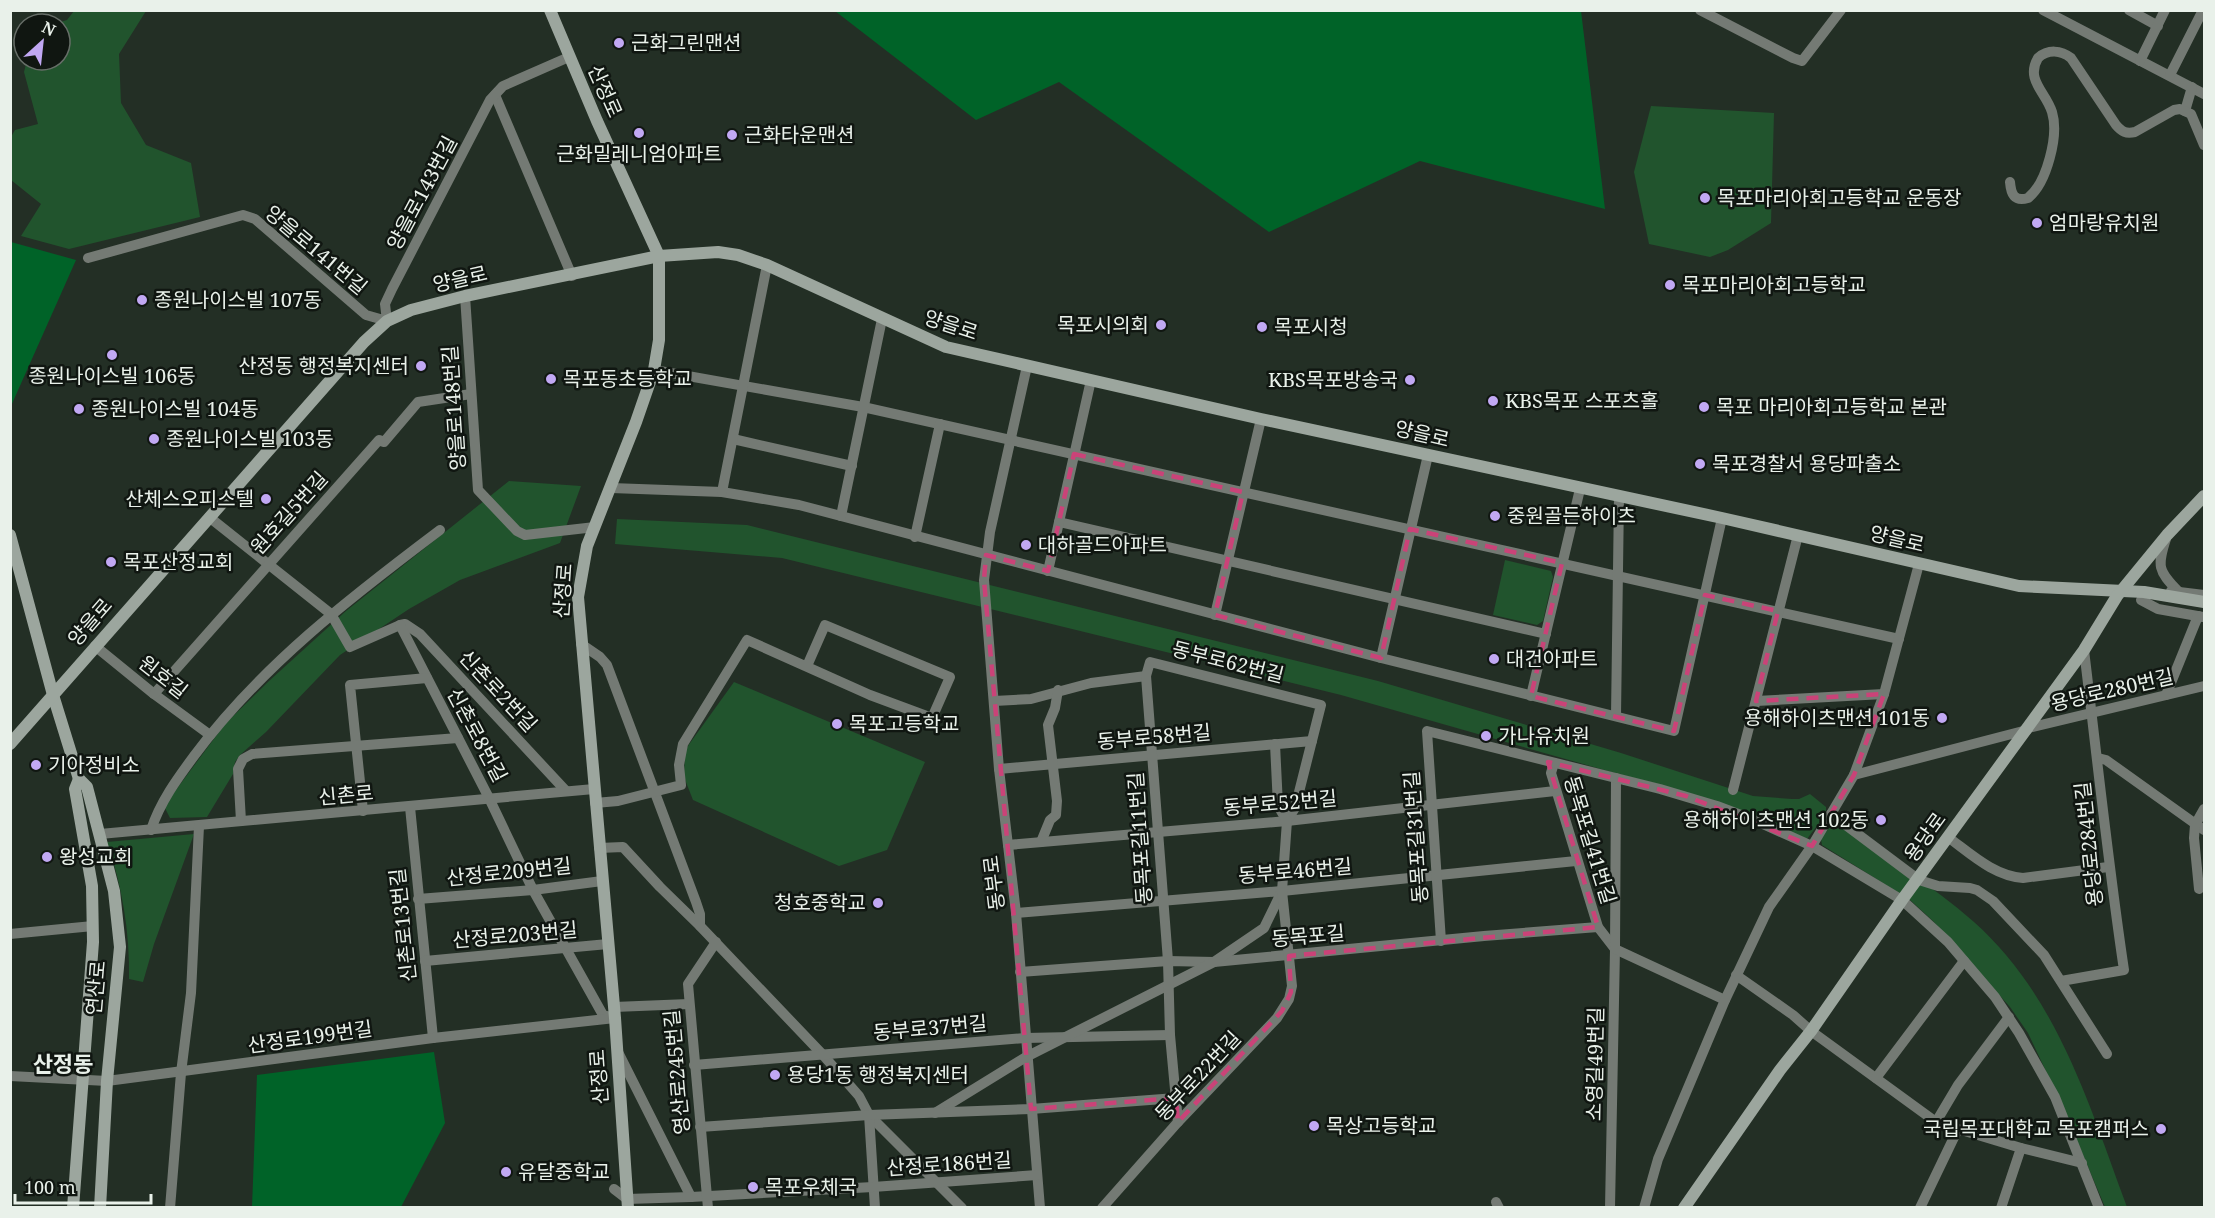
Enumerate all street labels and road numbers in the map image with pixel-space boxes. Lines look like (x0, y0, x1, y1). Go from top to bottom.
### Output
street label: 산정로 (582, 60, 629, 122)
street label: 양을로143번길 (380, 131, 463, 255)
street label: 양을로141번길 (260, 199, 373, 300)
street label: 양을로 (430, 259, 490, 298)
street label: 양을로 (921, 303, 982, 346)
street label: 양을로148번길 (436, 344, 471, 472)
street label: 양을로 (1392, 414, 1452, 453)
street label: 원호길5번길 (244, 465, 333, 560)
street label: 양을로 (1867, 519, 1927, 558)
street label: 산정로 (547, 562, 578, 619)
street label: 양을로 (61, 592, 118, 651)
street label: 동부로62번길 (1169, 635, 1287, 688)
street label: 신촌로2번길 (453, 644, 543, 738)
street label: 원호길 (133, 649, 193, 704)
street label: 용당로280번길 (2048, 662, 2176, 717)
street label: 신촌로8번길 (441, 683, 514, 787)
street label: 동부로58번길 (1096, 718, 1212, 755)
street label: 동목포길31번길 (1397, 770, 1434, 904)
street label: 동목포길11번길 (1121, 771, 1158, 905)
street label: 동목포길41번길 (1558, 772, 1623, 907)
street label: 신촌로 (317, 779, 375, 810)
street label: 용당로284번길 (2069, 780, 2108, 908)
street label: 동부로52번길 (1222, 784, 1338, 821)
street label: 용당로 (1897, 806, 1952, 867)
street label: 산정로209번길 (445, 852, 573, 891)
street label: 동부로46번길 (1237, 852, 1353, 889)
street label: 동부로 (977, 854, 1010, 912)
street label: 신촌로13번길 (383, 867, 422, 983)
street label: 산정로203번길 (451, 916, 579, 953)
street label: 동목포길 (1270, 919, 1346, 952)
street label: 연산로 (80, 959, 111, 1017)
street label: 소영길49번길 (1580, 1007, 1609, 1121)
street label: 영산로245번길 (658, 1008, 695, 1136)
street label: 동부로37번길 (872, 1009, 988, 1046)
street label: 산정로199번길 (246, 1014, 374, 1059)
street label: 동부로22번길 (1149, 1025, 1247, 1127)
street label: 산정로 (583, 1049, 614, 1106)
street label: 산정로186번길 (885, 1146, 1013, 1181)

